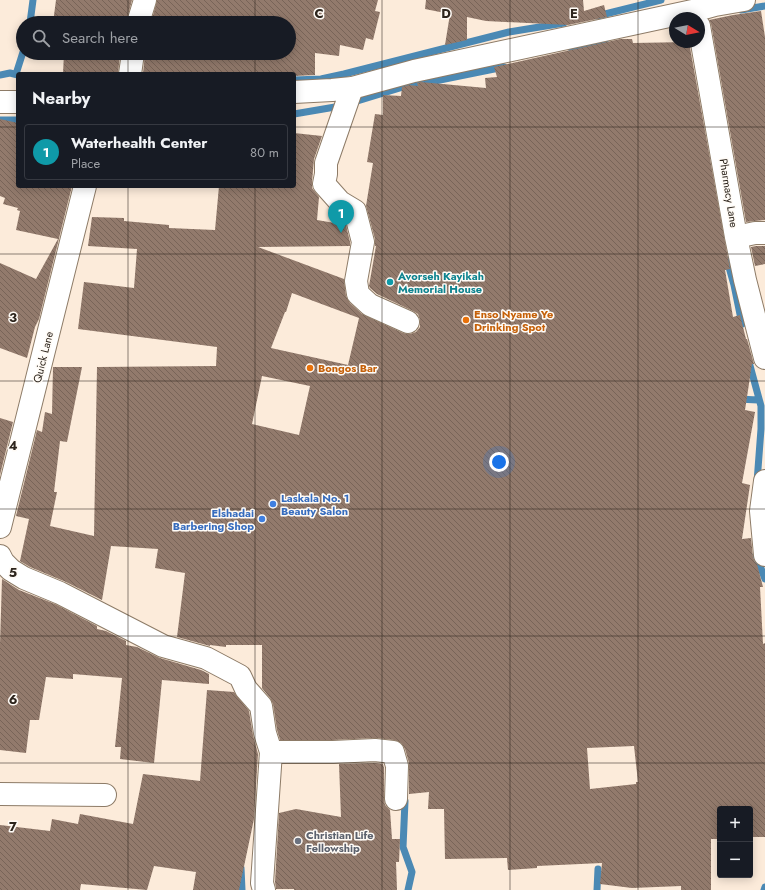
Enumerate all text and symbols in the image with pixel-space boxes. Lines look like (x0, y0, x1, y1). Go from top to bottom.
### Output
text: C (314, 4, 324, 23)
text: D (441, 4, 451, 23)
text: E (570, 4, 578, 23)
north arrow (669, 12, 705, 48)
search box (16, 16, 296, 60)
icon: search (30, 27, 52, 49)
text: Search here (62, 27, 138, 49)
text: Nearby (32, 86, 90, 110)
text: Waterhealth Center (71, 132, 207, 154)
text: 1 (43, 143, 49, 162)
text: 80 m (250, 143, 279, 162)
text: Place (71, 154, 100, 173)
street label: Pharmacy Lane (716, 157, 742, 229)
pin: 1 (328, 200, 354, 233)
place label: Avorseh Kayikah Memorial House (397, 268, 484, 297)
marker: Avorseh Kayikah Memorial House (385, 277, 395, 287)
place label: Enso Nyame Ye Drinking Spot (474, 306, 553, 335)
text: 3 (9, 308, 17, 327)
marker: Enso Nyame Ye Drinking Spot (461, 315, 471, 325)
street label: Quick Lane (29, 329, 57, 384)
place label: Bongos Bar (318, 360, 378, 376)
marker: Bongos Bar (305, 363, 315, 373)
text: 4 (8, 436, 18, 455)
your location (489, 452, 509, 472)
place label: Laskala No. 1 Beauty Salon (281, 490, 349, 519)
marker: Laskala No. 1 Beauty Salon (268, 499, 278, 509)
place label: Elshadai Barbering Shop (173, 505, 254, 534)
marker: Elshadai Barbering Shop (257, 514, 267, 524)
text: 5 (9, 563, 17, 582)
text: 6 (9, 690, 18, 709)
map controls (717, 806, 753, 878)
button: + (717, 806, 753, 842)
text: 7 (9, 817, 17, 836)
place label: Christian Life Fellowship (306, 827, 374, 856)
marker: Christian Life Fellowship (293, 836, 303, 846)
button: − (717, 842, 753, 878)

